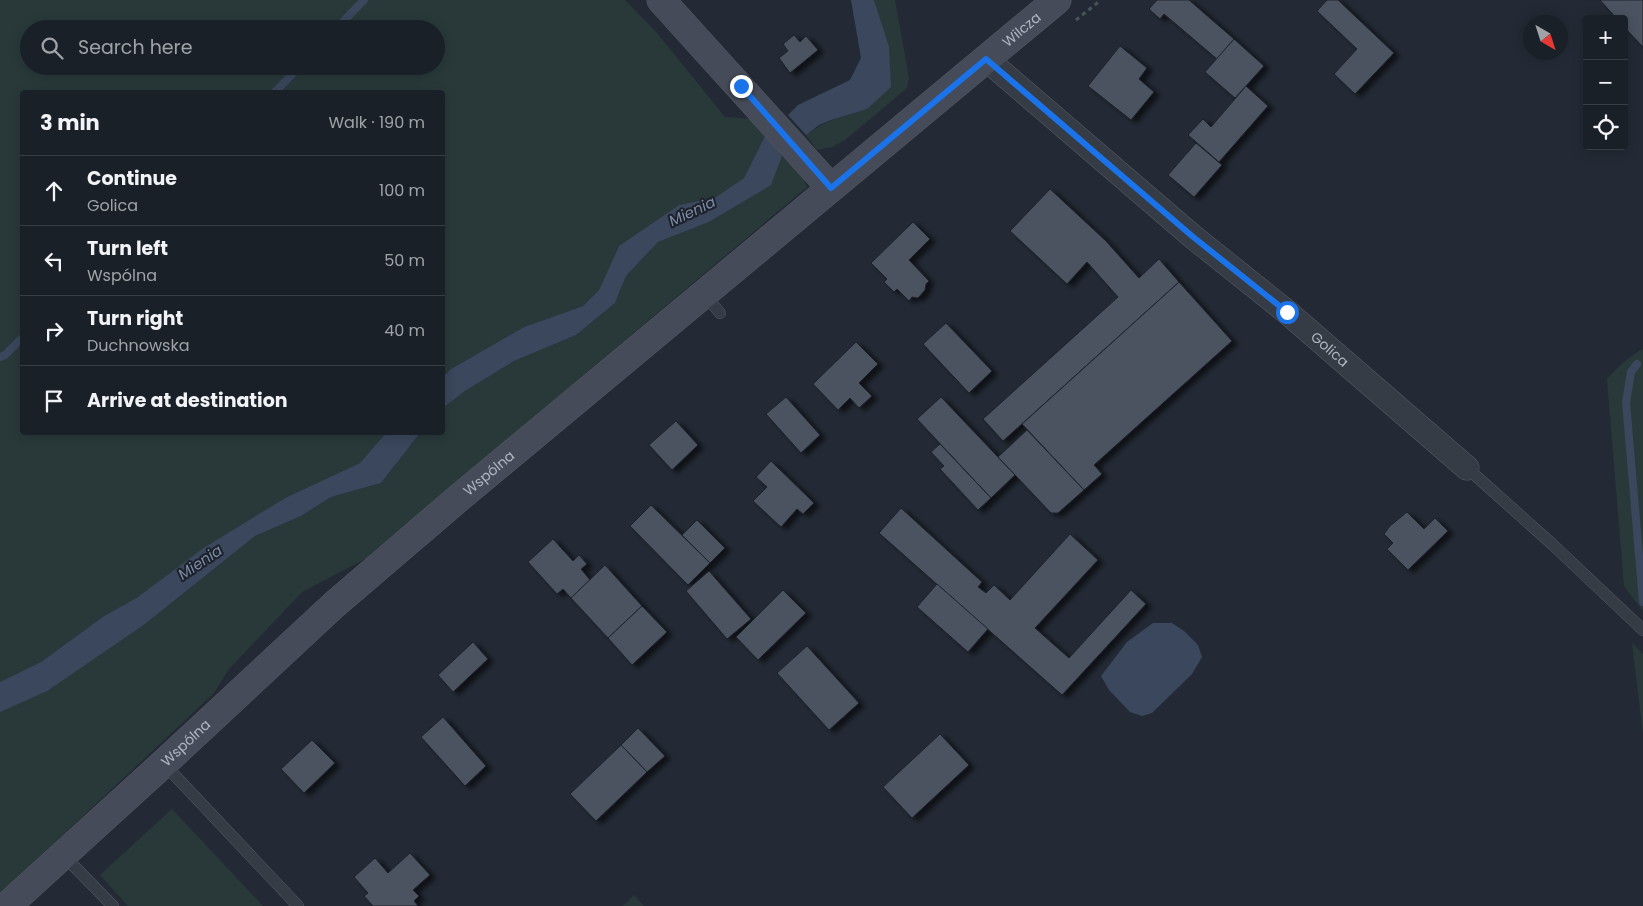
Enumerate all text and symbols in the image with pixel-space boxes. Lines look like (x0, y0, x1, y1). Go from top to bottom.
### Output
street label: Wilcza (998, 8, 1045, 52)
north arrow (1523, 15, 1568, 60)
map controls (1583, 15, 1628, 150)
button: + (1583, 15, 1628, 60)
search box (20, 20, 445, 75)
icon: search (38, 34, 66, 62)
text: Search here (78, 34, 192, 61)
button: − (1583, 60, 1628, 105)
route end (730, 75, 753, 98)
button: locate (1583, 105, 1628, 150)
text: 3 min (40, 108, 100, 137)
text: Walk · 190 m (328, 111, 425, 134)
text: Continue (87, 165, 177, 192)
icon: ahead (40, 177, 68, 205)
text: 100 m (379, 179, 425, 202)
water label: Mienia (665, 191, 719, 231)
text: Golica (87, 194, 138, 217)
text: Turn left (87, 235, 168, 262)
icon: left (40, 247, 68, 275)
text: 50 m (384, 249, 425, 272)
text: Wspólna (87, 264, 157, 287)
route start (1276, 301, 1299, 324)
text: Turn right (87, 305, 183, 332)
icon: right (40, 317, 68, 345)
text: 40 m (384, 319, 425, 342)
street label: Golica (1306, 327, 1353, 371)
text: Duchnowska (87, 334, 190, 357)
icon: arrive (40, 387, 68, 415)
text: Arrive at destination (87, 387, 288, 414)
street label: Wspólna (459, 446, 519, 500)
water label: Mienia (174, 539, 226, 585)
street label: Wspólna (156, 715, 215, 771)

